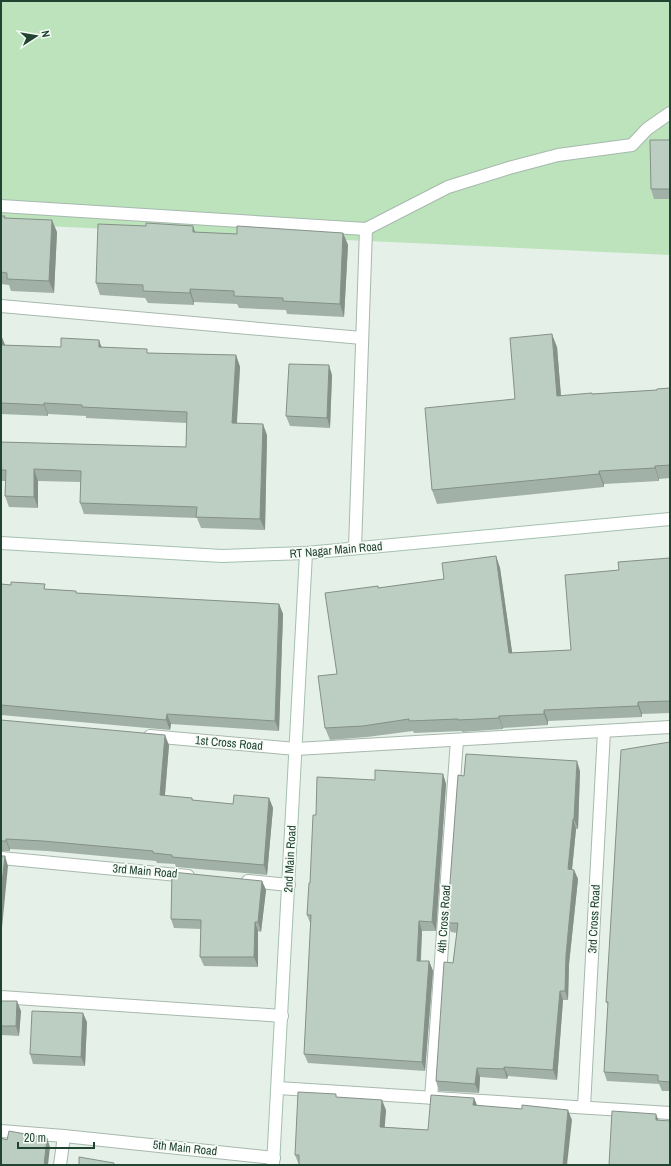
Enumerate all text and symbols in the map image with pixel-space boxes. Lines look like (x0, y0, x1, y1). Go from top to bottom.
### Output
north arrow (16, 16, 56, 56)
text: N (38, 29, 53, 39)
street label: RT Nagar Main Road (289, 538, 383, 562)
street label: 1st Cross Road (195, 732, 263, 754)
street label: 2nd Main Road (280, 825, 300, 893)
street label: 3rd Main Road (112, 860, 178, 882)
street label: 4th Cross Road (434, 884, 454, 954)
street label: 3rd Cross Road (584, 884, 604, 954)
scale bar (18, 1124, 94, 1150)
text: 20 m (24, 1130, 46, 1146)
street label: 5th Main Road (152, 1137, 218, 1159)

